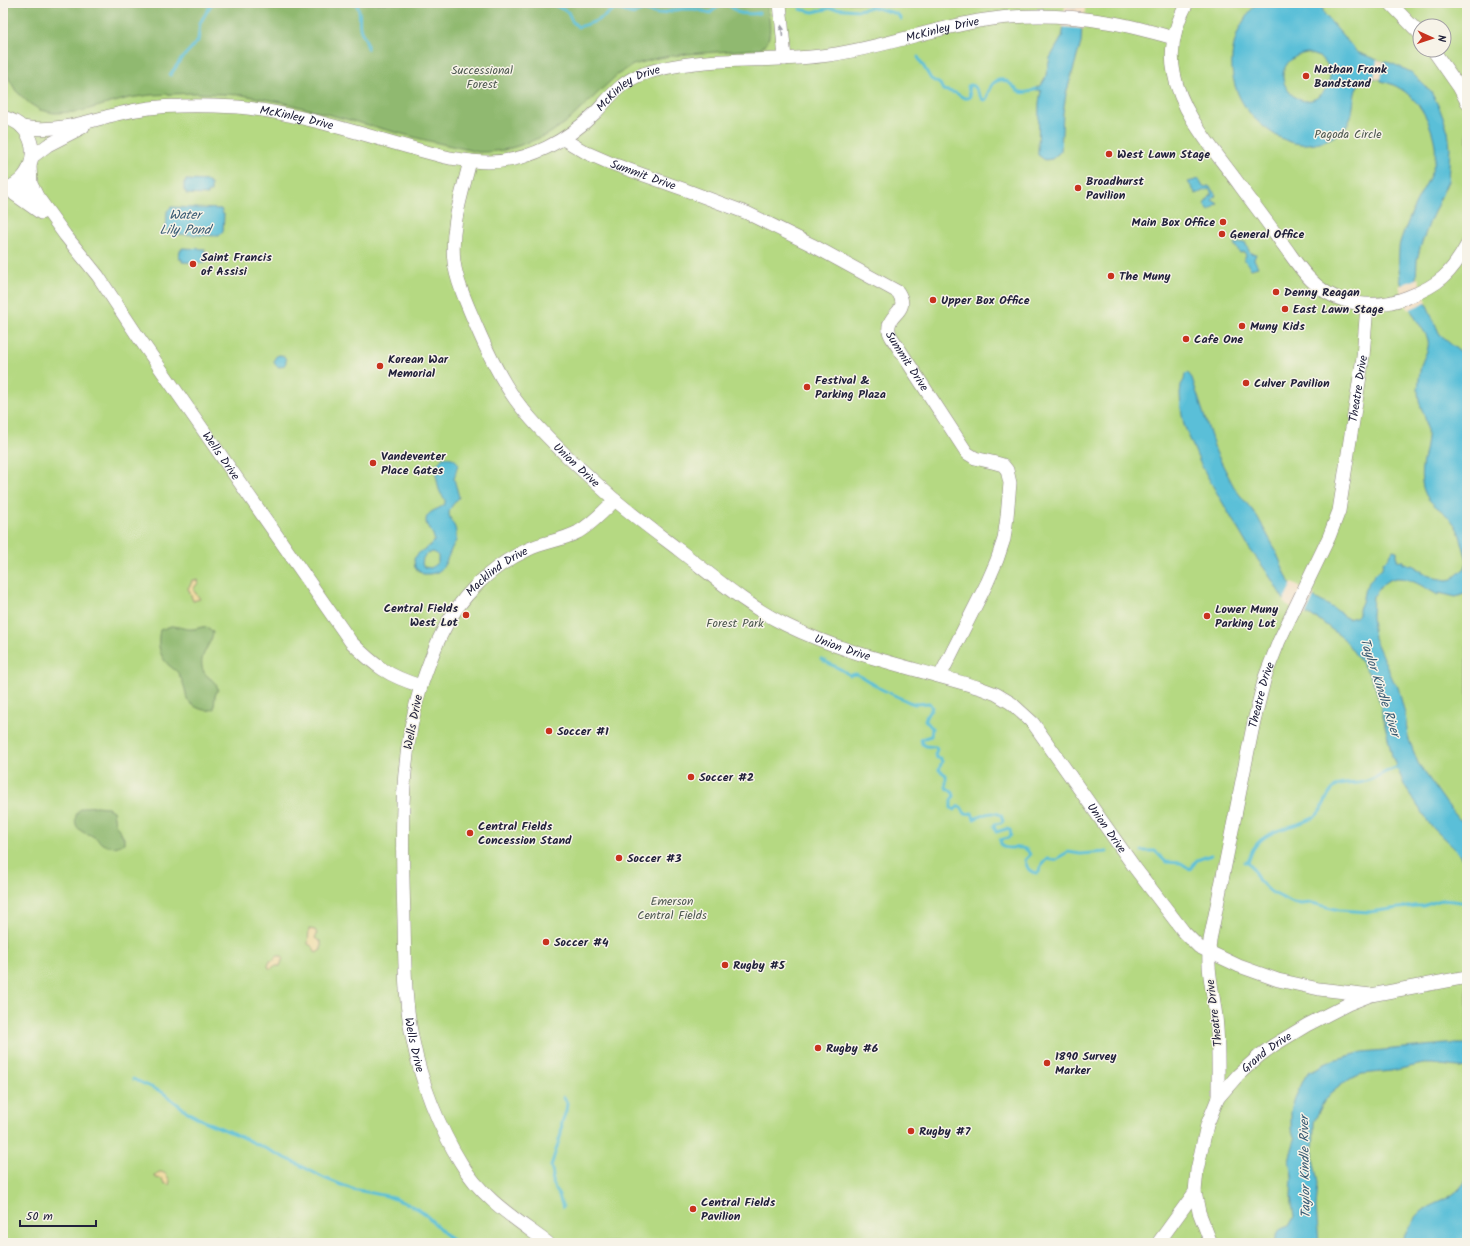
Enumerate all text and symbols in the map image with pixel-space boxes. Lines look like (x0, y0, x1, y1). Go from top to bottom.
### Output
street label: McKinley Drive (904, 12, 981, 48)
north arrow (1412, 18, 1452, 58)
one-way arrow (779, 25, 786, 37)
text: N (1432, 35, 1450, 42)
street label: McKinley Drive (592, 60, 663, 116)
place label: Nathan Frank Bandstand (1314, 60, 1388, 93)
park label: Successional Forest (451, 61, 513, 94)
marker: Nathan Frank Bandstand (1301, 71, 1311, 81)
street label: McKinley Drive (258, 101, 336, 136)
park label: Pagoda Circle (1314, 125, 1382, 144)
place label: West Lawn Stage (1117, 145, 1210, 164)
marker: West Lawn Stage (1104, 149, 1114, 159)
street label: Summit Drive (607, 155, 679, 196)
place label: Broadhurst Pavilion (1086, 172, 1144, 205)
marker: Broadhurst Pavilion (1073, 183, 1083, 193)
water label: Water Lily Pond (159, 205, 214, 241)
place label: Main Box Office (1132, 213, 1215, 232)
marker: Main Box Office (1218, 217, 1228, 227)
place label: General Office (1230, 225, 1305, 244)
marker: General Office (1217, 229, 1227, 239)
place label: Saint Francis of Assisi (201, 248, 272, 281)
marker: Saint Francis of Assisi (188, 259, 198, 269)
place label: The Muny (1119, 267, 1171, 286)
marker: The Muny (1106, 271, 1116, 281)
place label: Denny Reagan (1284, 283, 1360, 302)
marker: Denny Reagan (1271, 287, 1281, 297)
place label: Upper Box Office (941, 291, 1030, 310)
marker: Upper Box Office (928, 295, 938, 305)
place label: East Lawn Stage (1293, 300, 1384, 319)
marker: East Lawn Stage (1280, 304, 1290, 314)
place label: Muny Kids (1250, 317, 1305, 336)
marker: Muny Kids (1237, 321, 1247, 331)
street label: Summit Drive (880, 328, 934, 396)
place label: Cafe One (1194, 330, 1243, 349)
marker: Cafe One (1181, 334, 1191, 344)
place label: Korean War Memorial (388, 350, 449, 383)
street label: Theatre Drive (1344, 353, 1373, 424)
marker: Korean War Memorial (375, 361, 385, 371)
place label: Festival & Parking Plaza (815, 371, 886, 404)
place label: Culver Pavilion (1254, 374, 1330, 393)
marker: Culver Pavilion (1241, 378, 1251, 388)
marker: Festival & Parking Plaza (802, 382, 812, 392)
street label: Wells Drive (197, 428, 245, 485)
street label: Union Drive (548, 438, 604, 493)
place label: Vandeventer Place Gates (381, 447, 446, 480)
marker: Vandeventer Place Gates (368, 458, 378, 468)
street label: Macklind Drive (461, 542, 532, 601)
place label: Central Fields West Lot (384, 599, 459, 632)
place label: Lower Muny Parking Lot (1215, 600, 1279, 633)
marker: Central Fields West Lot (461, 610, 471, 620)
marker: Lower Muny Parking Lot (1202, 611, 1212, 621)
park label: Forest Park (706, 614, 764, 633)
street label: Union Drive (811, 630, 873, 667)
water label: Taylor Kindle River (1354, 635, 1406, 742)
street label: Theatre Drive (1244, 659, 1280, 730)
street label: Wells Drive (399, 692, 428, 751)
place label: Soccer #1 (557, 722, 609, 741)
marker: Soccer #1 (544, 726, 554, 736)
place label: Soccer #2 (699, 768, 754, 787)
marker: Soccer #2 (686, 772, 696, 782)
street label: Union Drive (1082, 799, 1131, 858)
place label: Central Fields Concession Stand (478, 817, 572, 850)
marker: Central Fields Concession Stand (465, 828, 475, 838)
place label: Soccer #3 (627, 849, 682, 868)
marker: Soccer #3 (614, 853, 624, 863)
park label: Emerson Central Fields (637, 892, 707, 925)
place label: Soccer #4 (554, 933, 609, 952)
marker: Soccer #4 (541, 937, 551, 947)
place label: Rugby #5 (733, 956, 786, 975)
marker: Rugby #5 (720, 960, 730, 970)
street label: Theatre Drive (1201, 978, 1228, 1048)
street label: Wells Drive (399, 1016, 429, 1075)
street label: Grand Drive (1237, 1027, 1296, 1078)
place label: Rugby #6 (826, 1039, 879, 1058)
marker: Rugby #6 (813, 1043, 823, 1053)
place label: 1890 Survey Marker (1055, 1047, 1117, 1080)
marker: 1890 Survey Marker (1042, 1058, 1052, 1068)
water label: Taylor Kindle River (1294, 1113, 1317, 1218)
place label: Rugby #7 (919, 1122, 971, 1141)
marker: Rugby #7 (906, 1126, 916, 1136)
place label: Central Fields Pavilion (701, 1193, 776, 1226)
scale bar (20, 1202, 96, 1228)
marker: Central Fields Pavilion (688, 1204, 698, 1214)
text: 50 m (26, 1207, 53, 1226)

